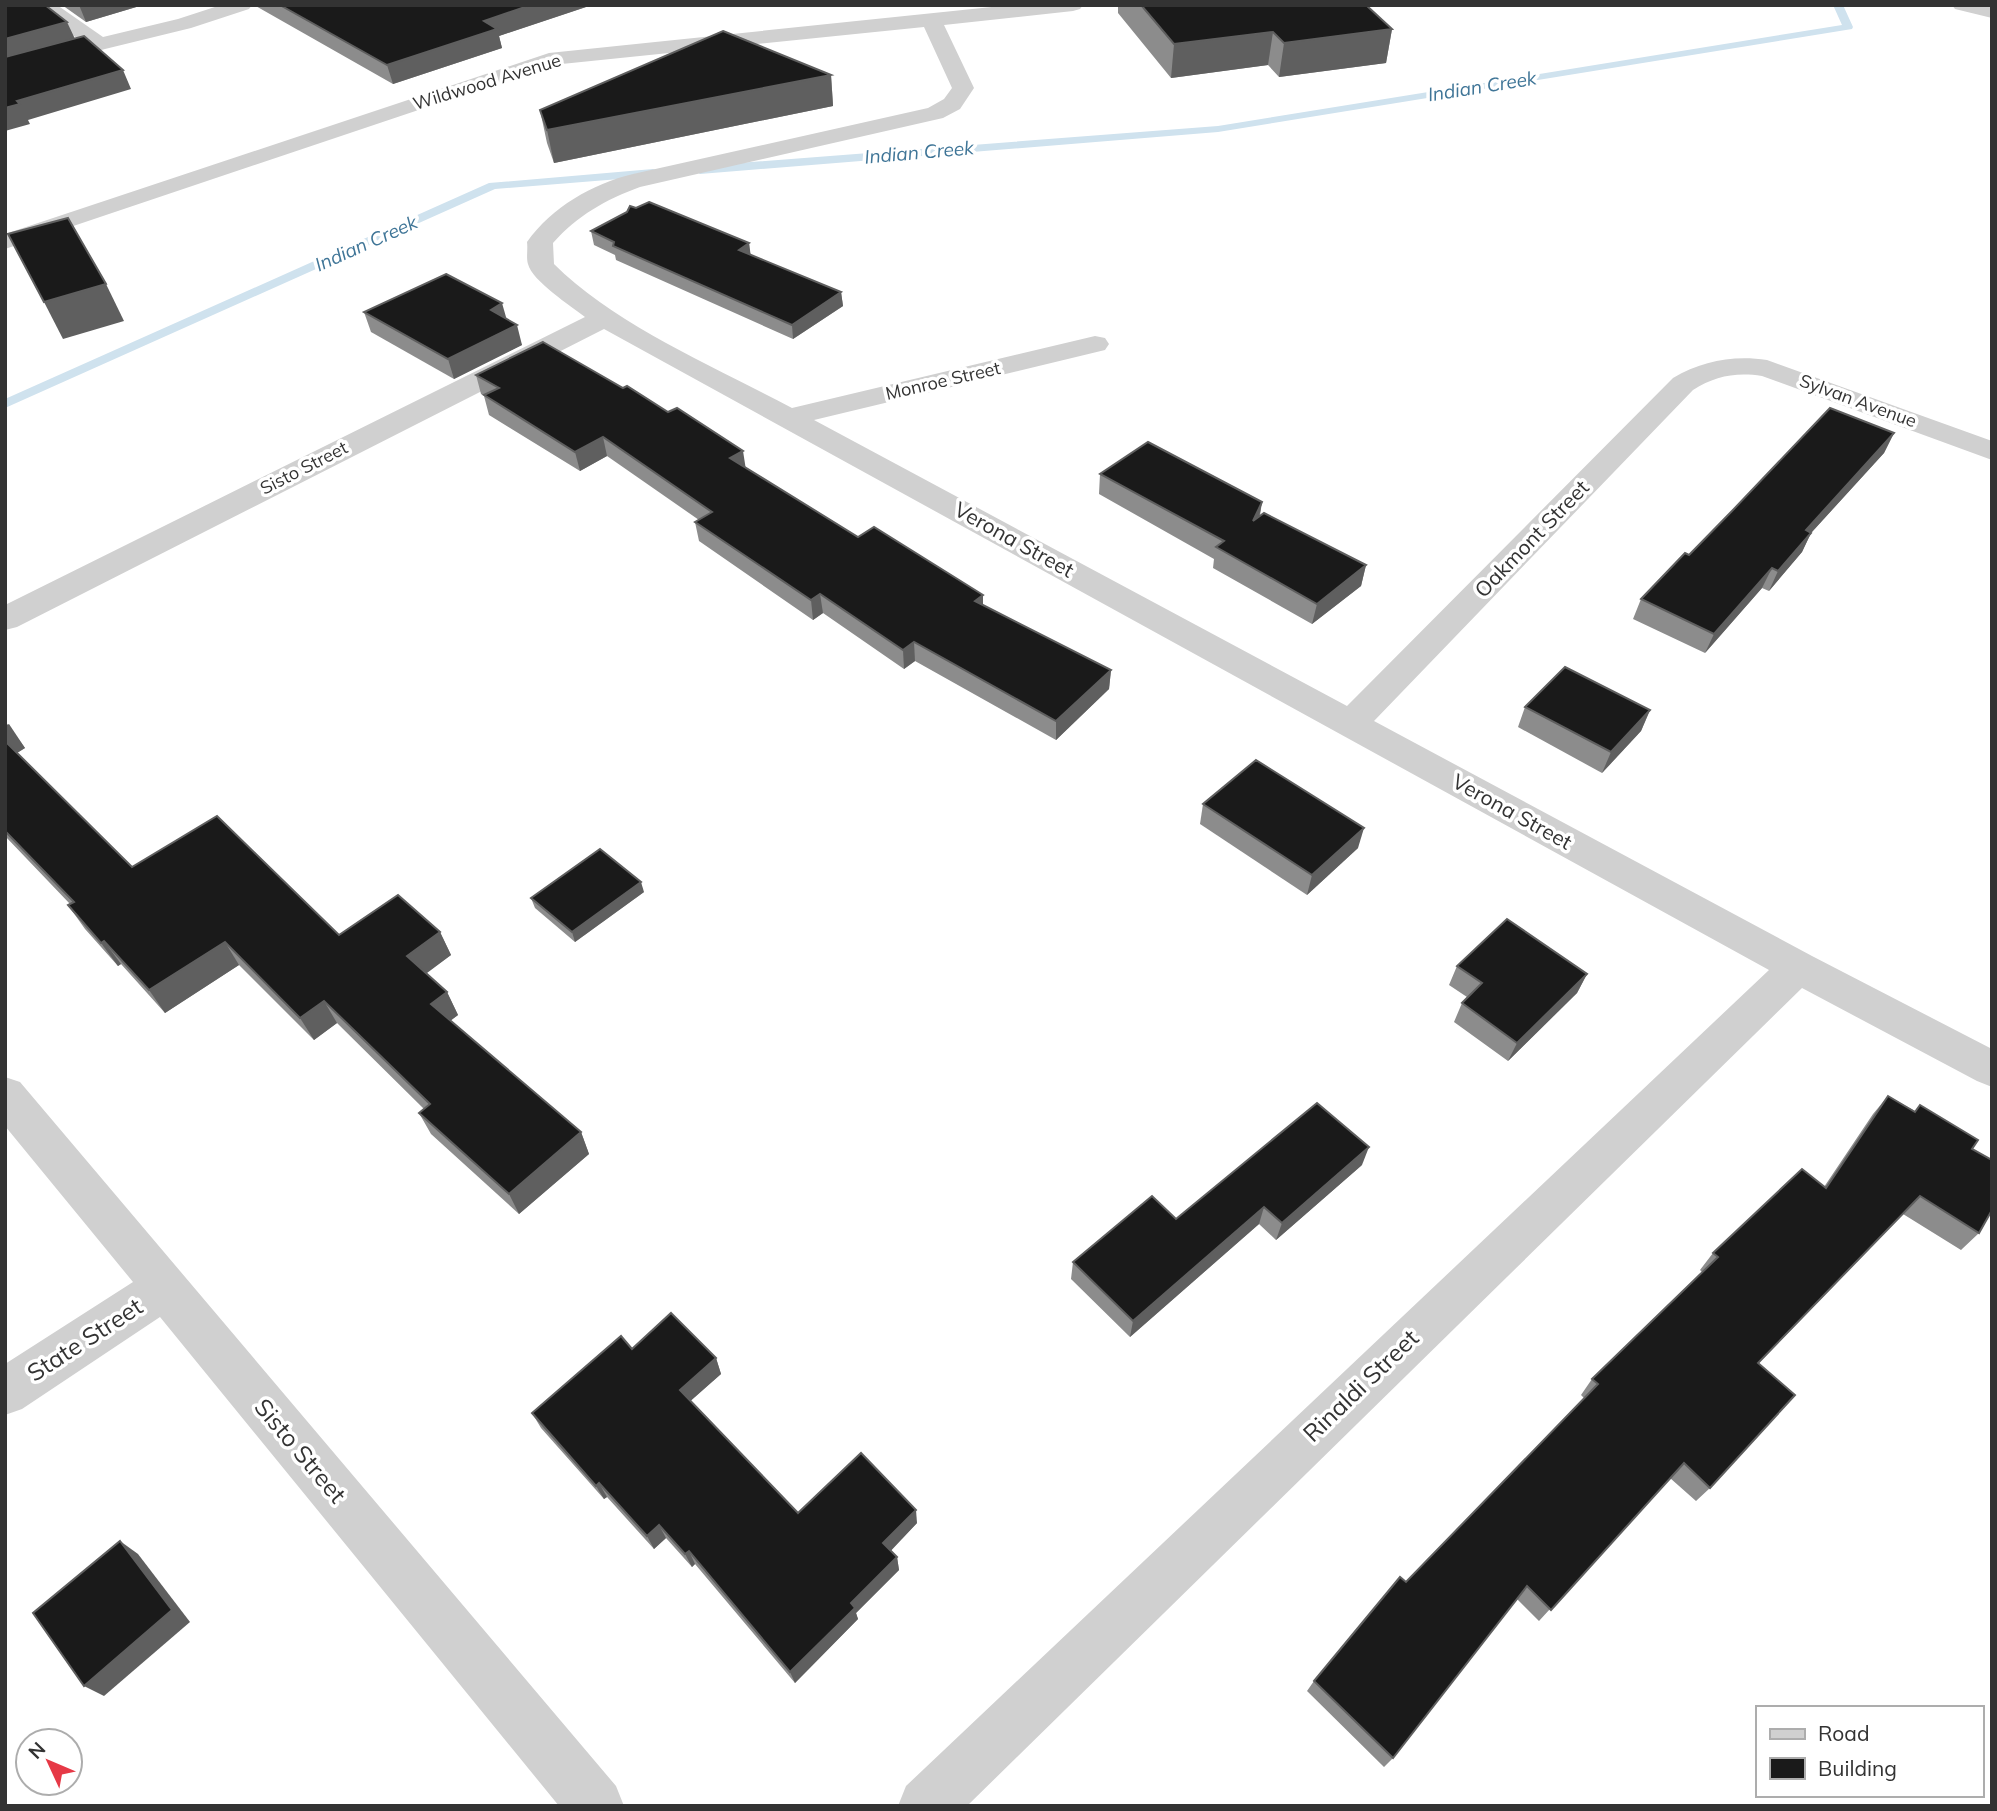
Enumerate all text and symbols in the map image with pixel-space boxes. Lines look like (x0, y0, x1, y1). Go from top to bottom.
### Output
street label: Wildwood Avenue (410, 48, 564, 115)
water label: Indian Creek (1426, 65, 1539, 106)
water label: Indian Creek (863, 135, 976, 169)
water label: Indian Creek (311, 209, 422, 276)
street label: Monroe Street (883, 356, 1003, 405)
street label: Sylvan Avenue (1796, 369, 1920, 432)
street label: Sisto Street (256, 436, 351, 499)
street label: Oakmont Street (1469, 474, 1594, 602)
street label: Verona Street (950, 496, 1079, 583)
street label: Verona Street (1448, 768, 1577, 855)
street label: State Street (21, 1291, 148, 1388)
street label: Rinaldi Street (1296, 1323, 1424, 1448)
street label: Sisto Street (248, 1392, 353, 1509)
legend (1756, 1706, 1983, 1797)
text: Road (1818, 1720, 1869, 1746)
north arrow (14, 1727, 84, 1797)
text: N (23, 1737, 50, 1764)
text: Building (1818, 1755, 1897, 1781)

